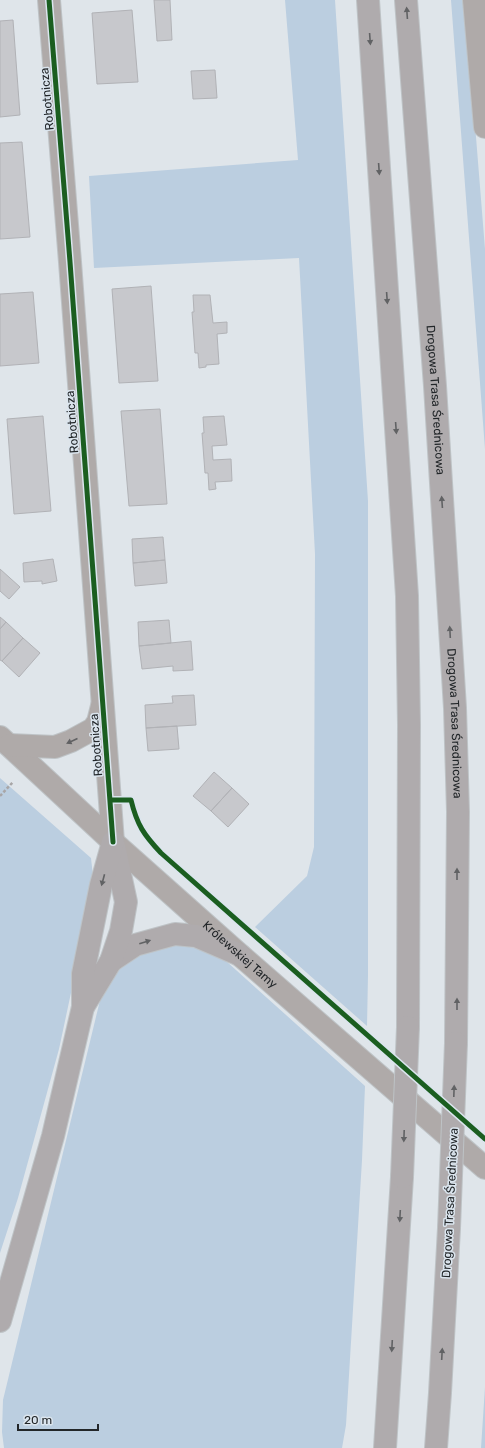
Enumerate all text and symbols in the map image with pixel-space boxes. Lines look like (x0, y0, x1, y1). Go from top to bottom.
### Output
one-way arrow (404, 7, 411, 19)
one-way arrow (367, 33, 374, 45)
street label: Robotnicza (37, 67, 57, 131)
one-way arrow (375, 163, 382, 175)
one-way arrow (384, 292, 391, 304)
street label: Drogowa Trasa Średnicowa (423, 324, 448, 475)
street label: Robotnicza (63, 390, 81, 454)
one-way arrow (392, 422, 399, 434)
one-way arrow (439, 495, 445, 508)
one-way arrow (447, 626, 454, 638)
street label: Drogowa Trasa Średnicowa (444, 648, 465, 799)
street label: Robotnicza (87, 713, 105, 777)
one-way arrow (65, 738, 77, 744)
one-way arrow (454, 868, 461, 880)
one-way arrow (100, 874, 106, 886)
street label: Królewskiej Tamy (200, 918, 280, 991)
one-way arrow (139, 939, 151, 945)
one-way arrow (454, 997, 460, 1010)
one-way arrow (451, 1085, 458, 1097)
street label: Drogowa Trasa Średnicowa (439, 1128, 461, 1278)
one-way arrow (401, 1130, 407, 1143)
one-way arrow (397, 1210, 403, 1223)
one-way arrow (389, 1340, 396, 1352)
one-way arrow (439, 1348, 446, 1360)
scale bar (18, 1406, 98, 1432)
text: 20 m (24, 1413, 52, 1427)

